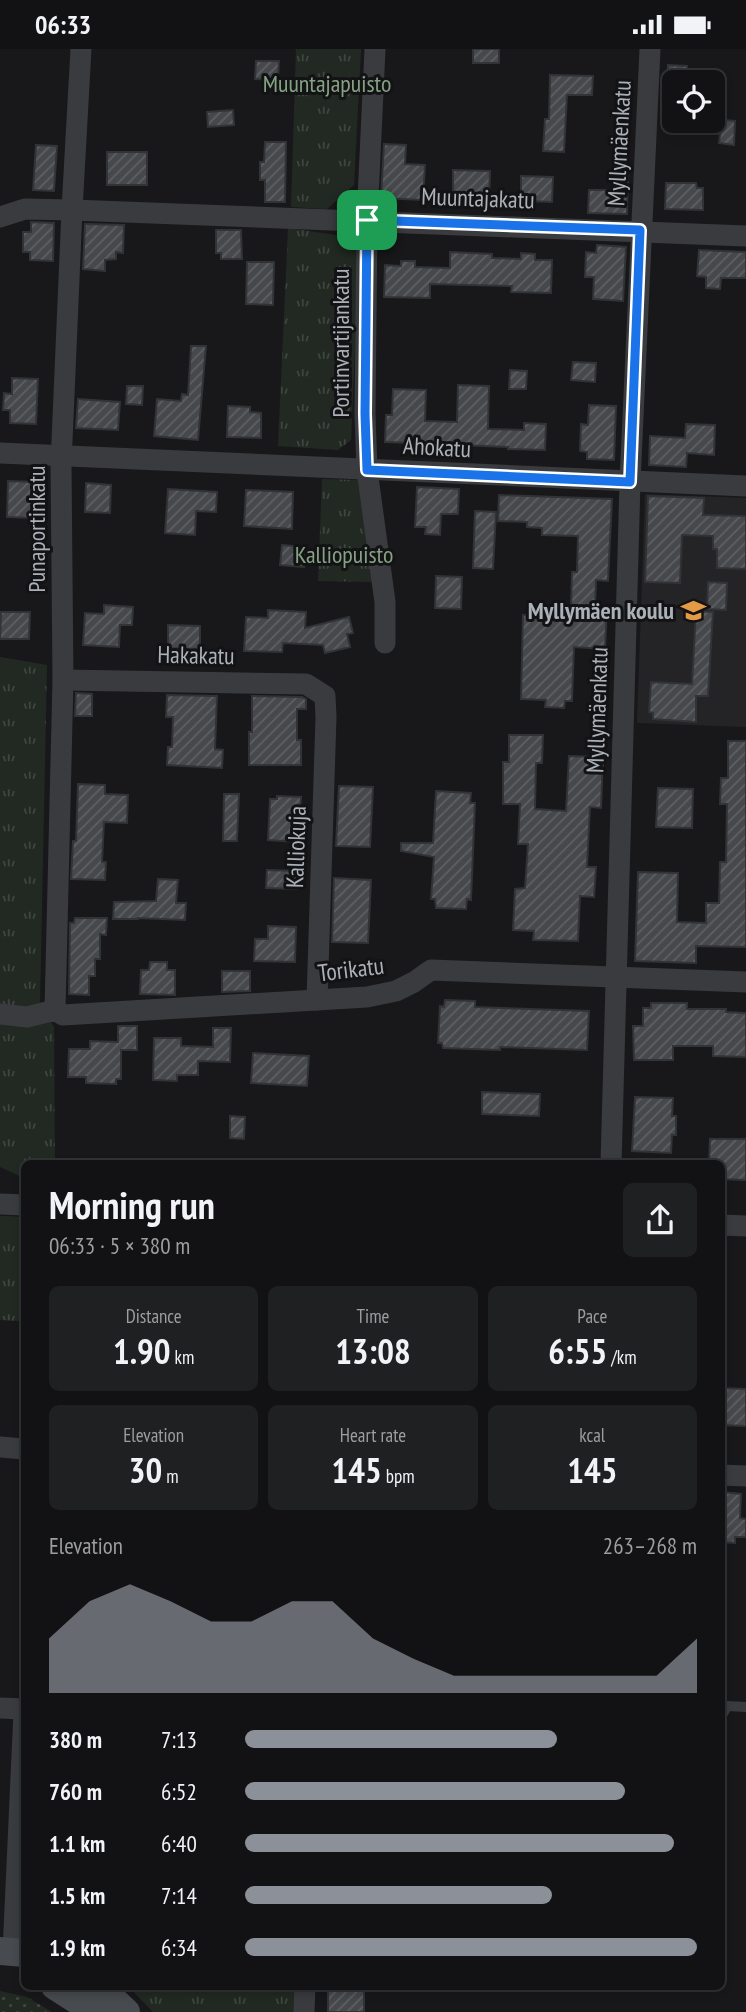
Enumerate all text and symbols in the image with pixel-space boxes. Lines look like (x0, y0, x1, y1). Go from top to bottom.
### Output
text: 06:33 (35, 8, 91, 41)
park label: Muuntajapuisto (263, 68, 391, 99)
map controls (662, 70, 725, 133)
button: locate (662, 70, 725, 133)
street label: Myllymäenkatu (600, 79, 638, 207)
street label: Muuntajakatu (421, 181, 535, 215)
pin (337, 190, 397, 250)
icon: arrive (348, 201, 386, 239)
street label: Portinvartijankatu (325, 268, 356, 418)
street label: Ahokatu (402, 430, 472, 464)
street label: Punaportinkatu (21, 466, 52, 592)
park label: Kalliopuisto (295, 539, 393, 570)
place label: Myllymäen koulu (528, 595, 674, 626)
school or university icon: Myllymäen koulu (680, 596, 708, 624)
street label: Hakakatu (157, 639, 235, 671)
street label: Myllymäenkatu (579, 646, 615, 774)
street label: Kalliokuja (279, 805, 313, 889)
street label: Torikatu (316, 950, 386, 988)
text: Morning run (49, 1180, 215, 1229)
button: share (623, 1183, 697, 1257)
text: 06:33 · 5 × 380 m (49, 1231, 190, 1260)
text: Distance (126, 1304, 182, 1328)
text: Time (357, 1304, 389, 1328)
text: Pace (577, 1304, 607, 1328)
text: 1.90 (113, 1328, 171, 1374)
text: 13:08 (335, 1328, 411, 1374)
text: 6:55 (548, 1328, 607, 1374)
text: km (171, 1345, 194, 1369)
text: /km (607, 1345, 637, 1369)
text: Elevation (123, 1423, 184, 1447)
text: Heart rate (340, 1423, 406, 1447)
text: kcal (579, 1423, 605, 1447)
text: 30 (129, 1447, 162, 1493)
text: 145 (331, 1447, 382, 1493)
text: 145 (567, 1447, 617, 1493)
text: m (162, 1464, 179, 1488)
text: bpm (382, 1464, 415, 1488)
text: Elevation (49, 1531, 123, 1560)
text: 263–268 m (603, 1531, 697, 1560)
text: 380 m (49, 1725, 102, 1754)
text: 7:13 (161, 1725, 197, 1754)
text: 760 m (49, 1777, 102, 1806)
text: 6:52 (161, 1777, 197, 1806)
text: 1.1 km (49, 1829, 105, 1858)
text: 6:40 (161, 1829, 197, 1858)
text: 1.5 km (49, 1881, 105, 1910)
text: 7:14 (161, 1881, 197, 1910)
text: 1.9 km (49, 1933, 105, 1962)
text: 6:34 (161, 1933, 197, 1962)

